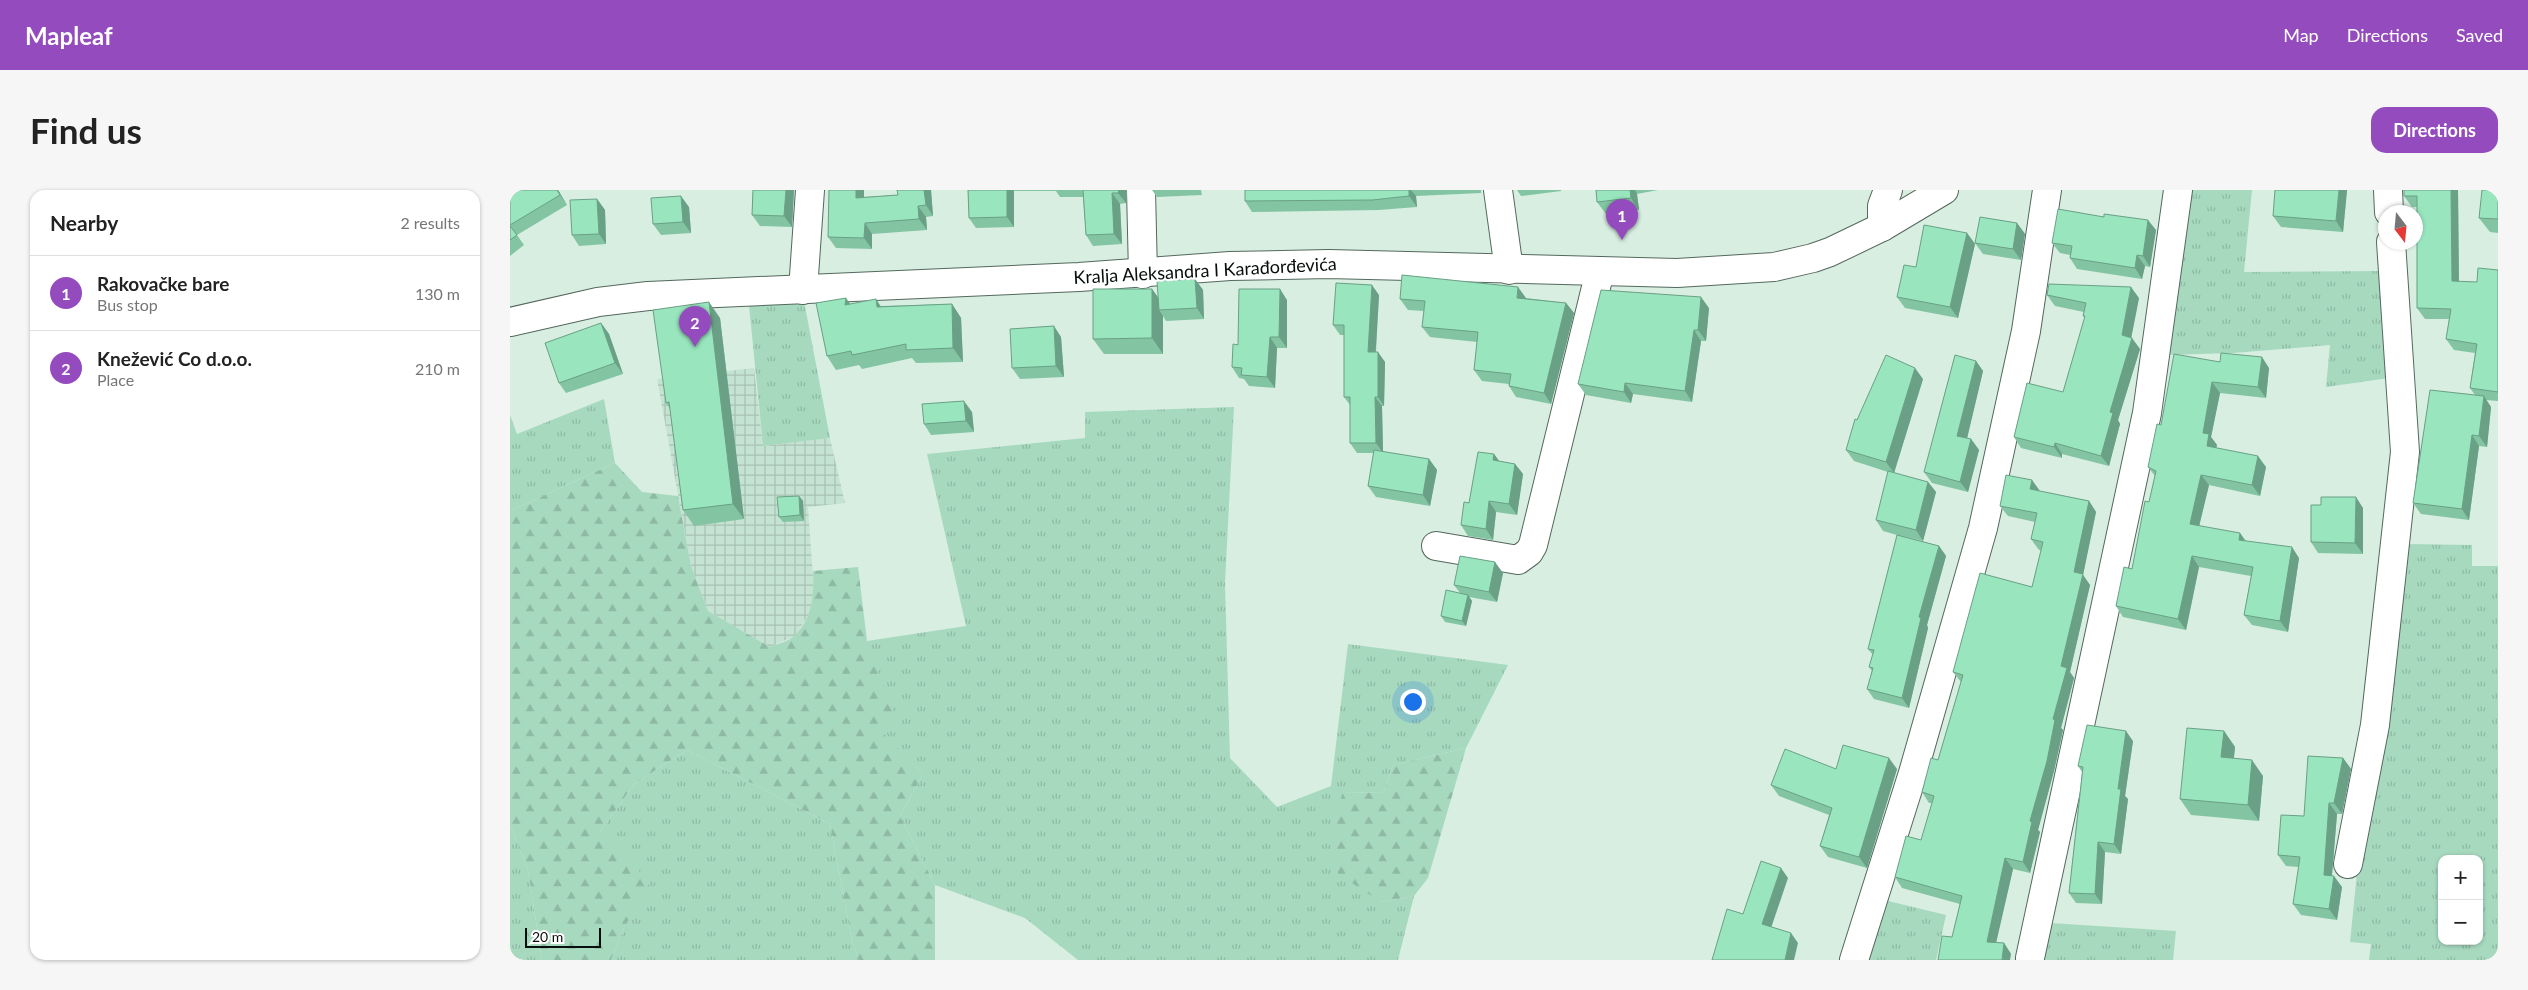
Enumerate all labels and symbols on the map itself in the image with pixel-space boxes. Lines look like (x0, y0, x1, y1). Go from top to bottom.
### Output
pin: 1 (1606, 199, 1638, 240)
north arrow (2378, 205, 2423, 250)
street label: Kralja Aleksandra I Karađorđevića (1073, 252, 1337, 288)
pin: 2 (679, 306, 711, 347)
your location (1400, 689, 1426, 715)
scale bar (525, 925, 601, 948)

